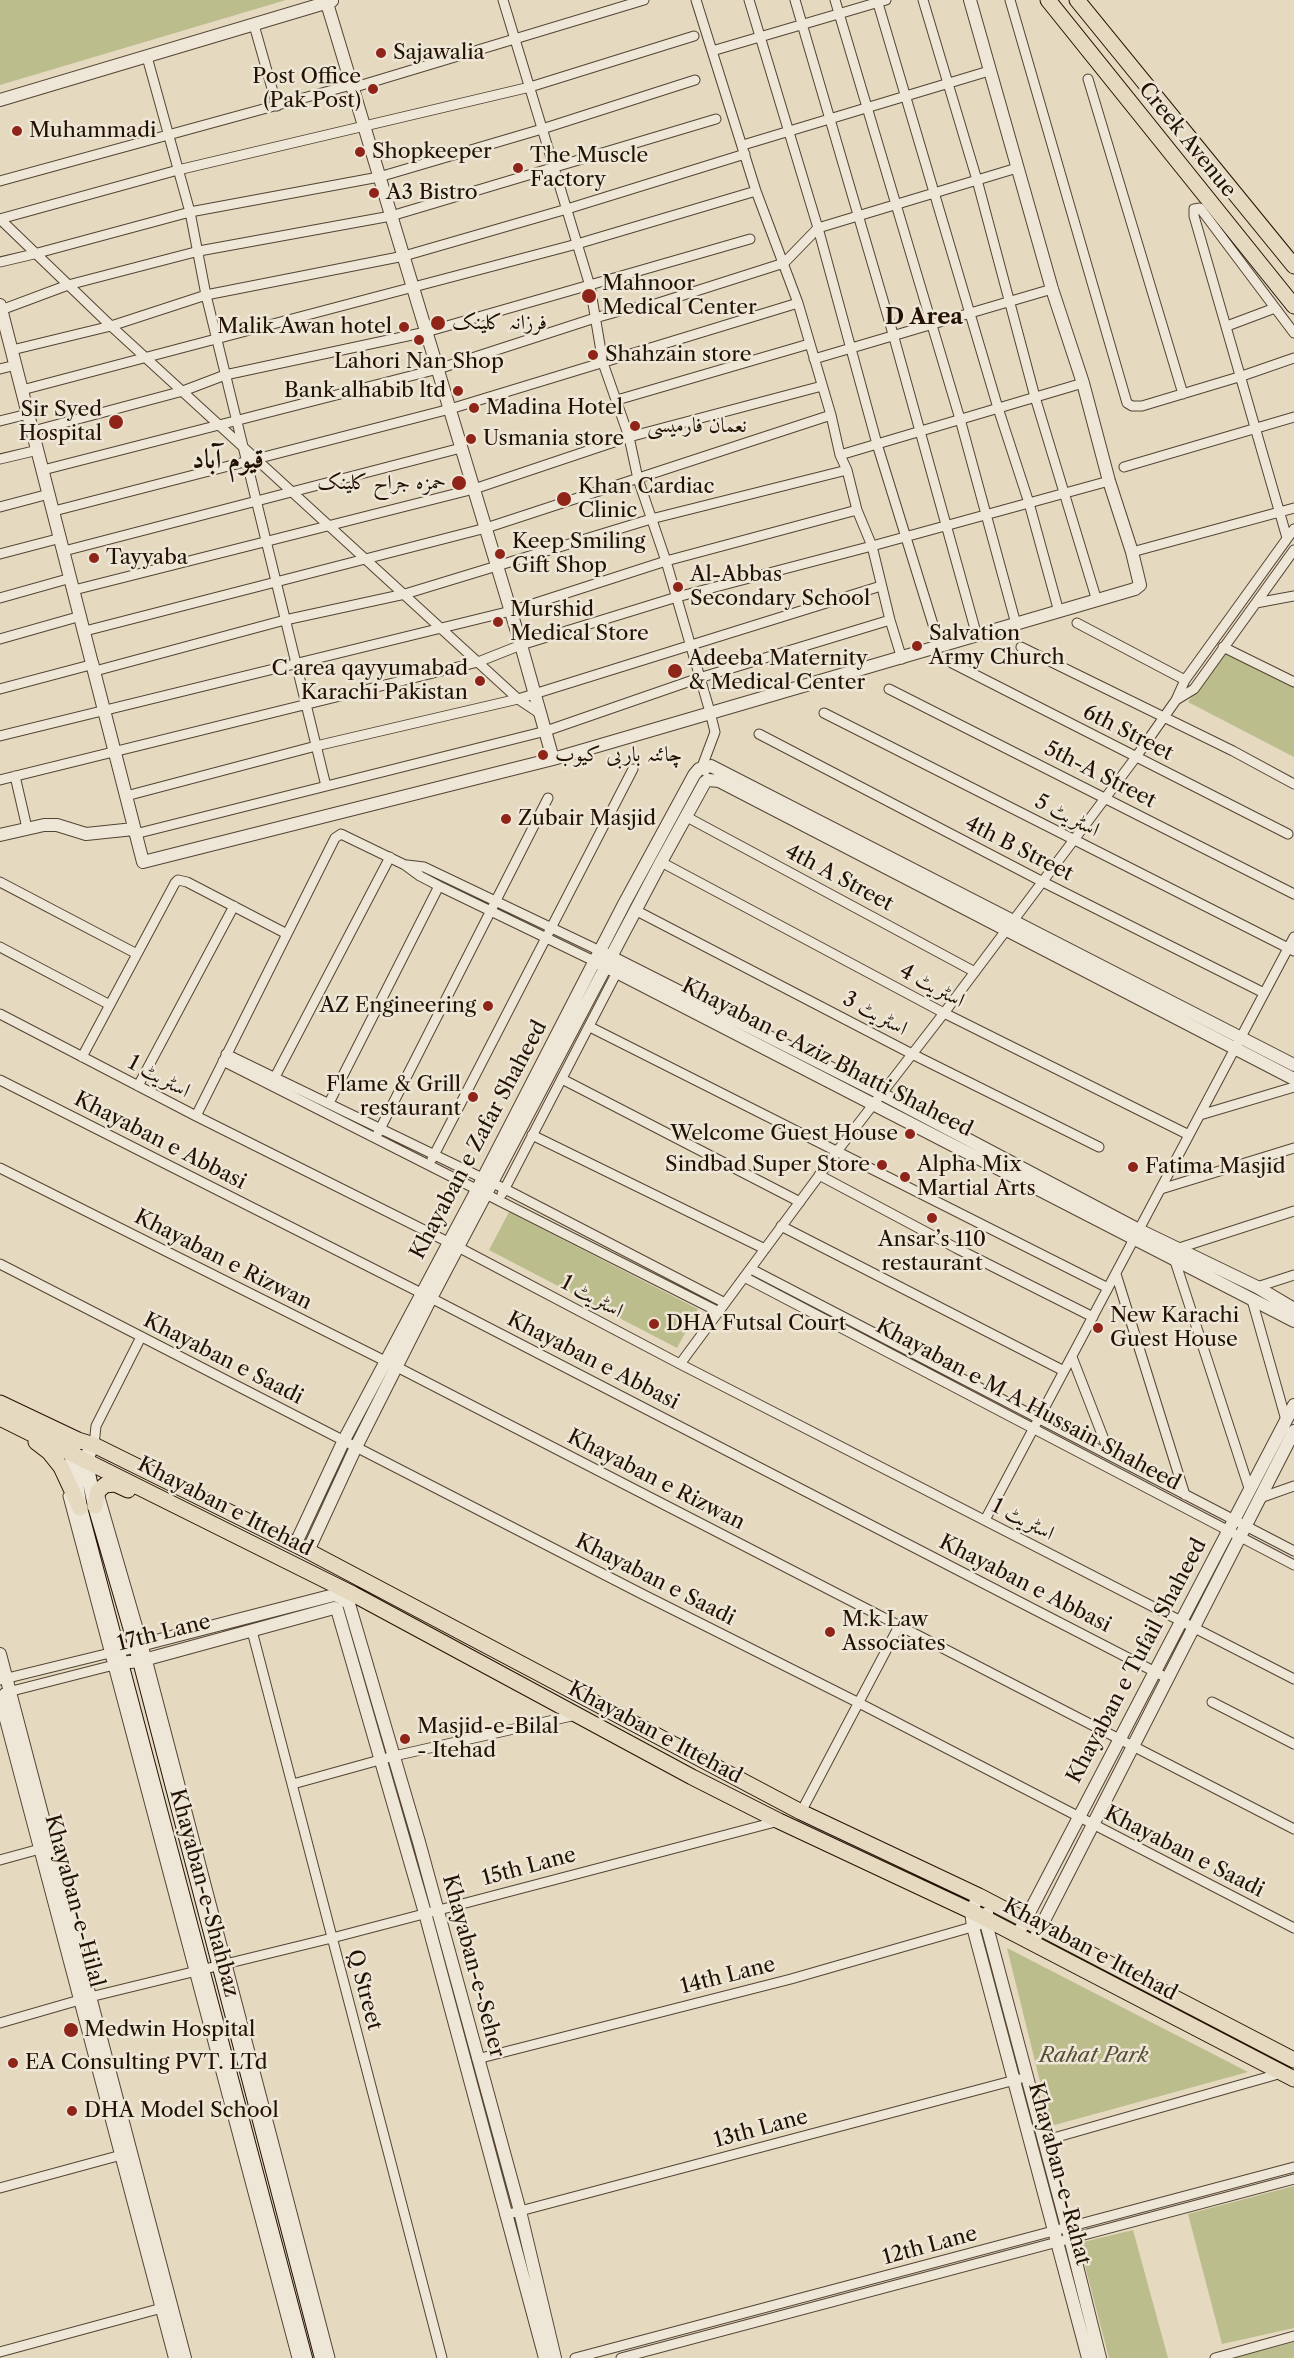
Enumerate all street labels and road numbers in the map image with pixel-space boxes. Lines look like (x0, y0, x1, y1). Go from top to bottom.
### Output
street label: Creek Avenue (1133, 77, 1241, 203)
street label: 6th Street (1079, 700, 1177, 766)
street label: 5th-A Street (1040, 736, 1160, 814)
street label: اسٹریٹ 5 (1030, 789, 1104, 843)
street label: 4th B Street (961, 811, 1077, 887)
street label: 4th A Street (781, 839, 897, 917)
street label: اسٹریٹ 4 (895, 958, 969, 1014)
street label: Khayaban e Aziz Bhatti Shaheed (677, 973, 977, 1143)
street label: اسٹریٹ 3 (838, 987, 912, 1041)
street label: Khayaban e Zafar Shaheed (405, 1016, 553, 1264)
street label: اسٹریٹ 1 (124, 1050, 194, 1104)
street label: Khayaban e Abbasi (70, 1087, 250, 1195)
street label: Khayaban e Rizwan (130, 1204, 316, 1316)
street label: اسٹریٹ 1 (557, 1270, 627, 1324)
street label: Khayaban e Abbasi (503, 1307, 683, 1415)
street label: Khayaban e Saadi (139, 1308, 307, 1410)
street label: Khayaban e M A Hussain Shaheed (871, 1314, 1185, 1496)
street label: Khayaban e Rizwan (563, 1424, 749, 1536)
street label: Khayaban e Ittehad (133, 1452, 317, 1562)
street label: اسٹریٹ 1 (988, 1494, 1058, 1546)
street label: Khayaban e Saadi (571, 1529, 739, 1631)
street label: Khayaban e Abbasi (935, 1530, 1115, 1638)
street label: Khayaban e Tufail Shaheed (1062, 1535, 1212, 1787)
street label: 17th Lane (115, 1609, 213, 1657)
street label: Khayaban e Ittehad (564, 1677, 746, 1789)
street label: Khayaban-e-Shahbaz (164, 1786, 244, 2000)
street label: Khayaban e Saadi (1100, 1801, 1268, 1903)
street label: Khayaban-e-Hilal (39, 1812, 109, 1990)
street label: 15th Lane (479, 1842, 579, 1892)
street label: Khayaban-e-Seher (436, 1872, 510, 2060)
street label: Khayaban e Ittehad (999, 1894, 1181, 2006)
street label: Q Street (341, 1947, 387, 2033)
street label: 14th Lane (678, 1952, 778, 2000)
street label: Khayaban-e-Rahat (1023, 2080, 1095, 2268)
street label: 13th Lane (711, 2104, 811, 2154)
street label: 12th Lane (880, 2221, 980, 2271)

